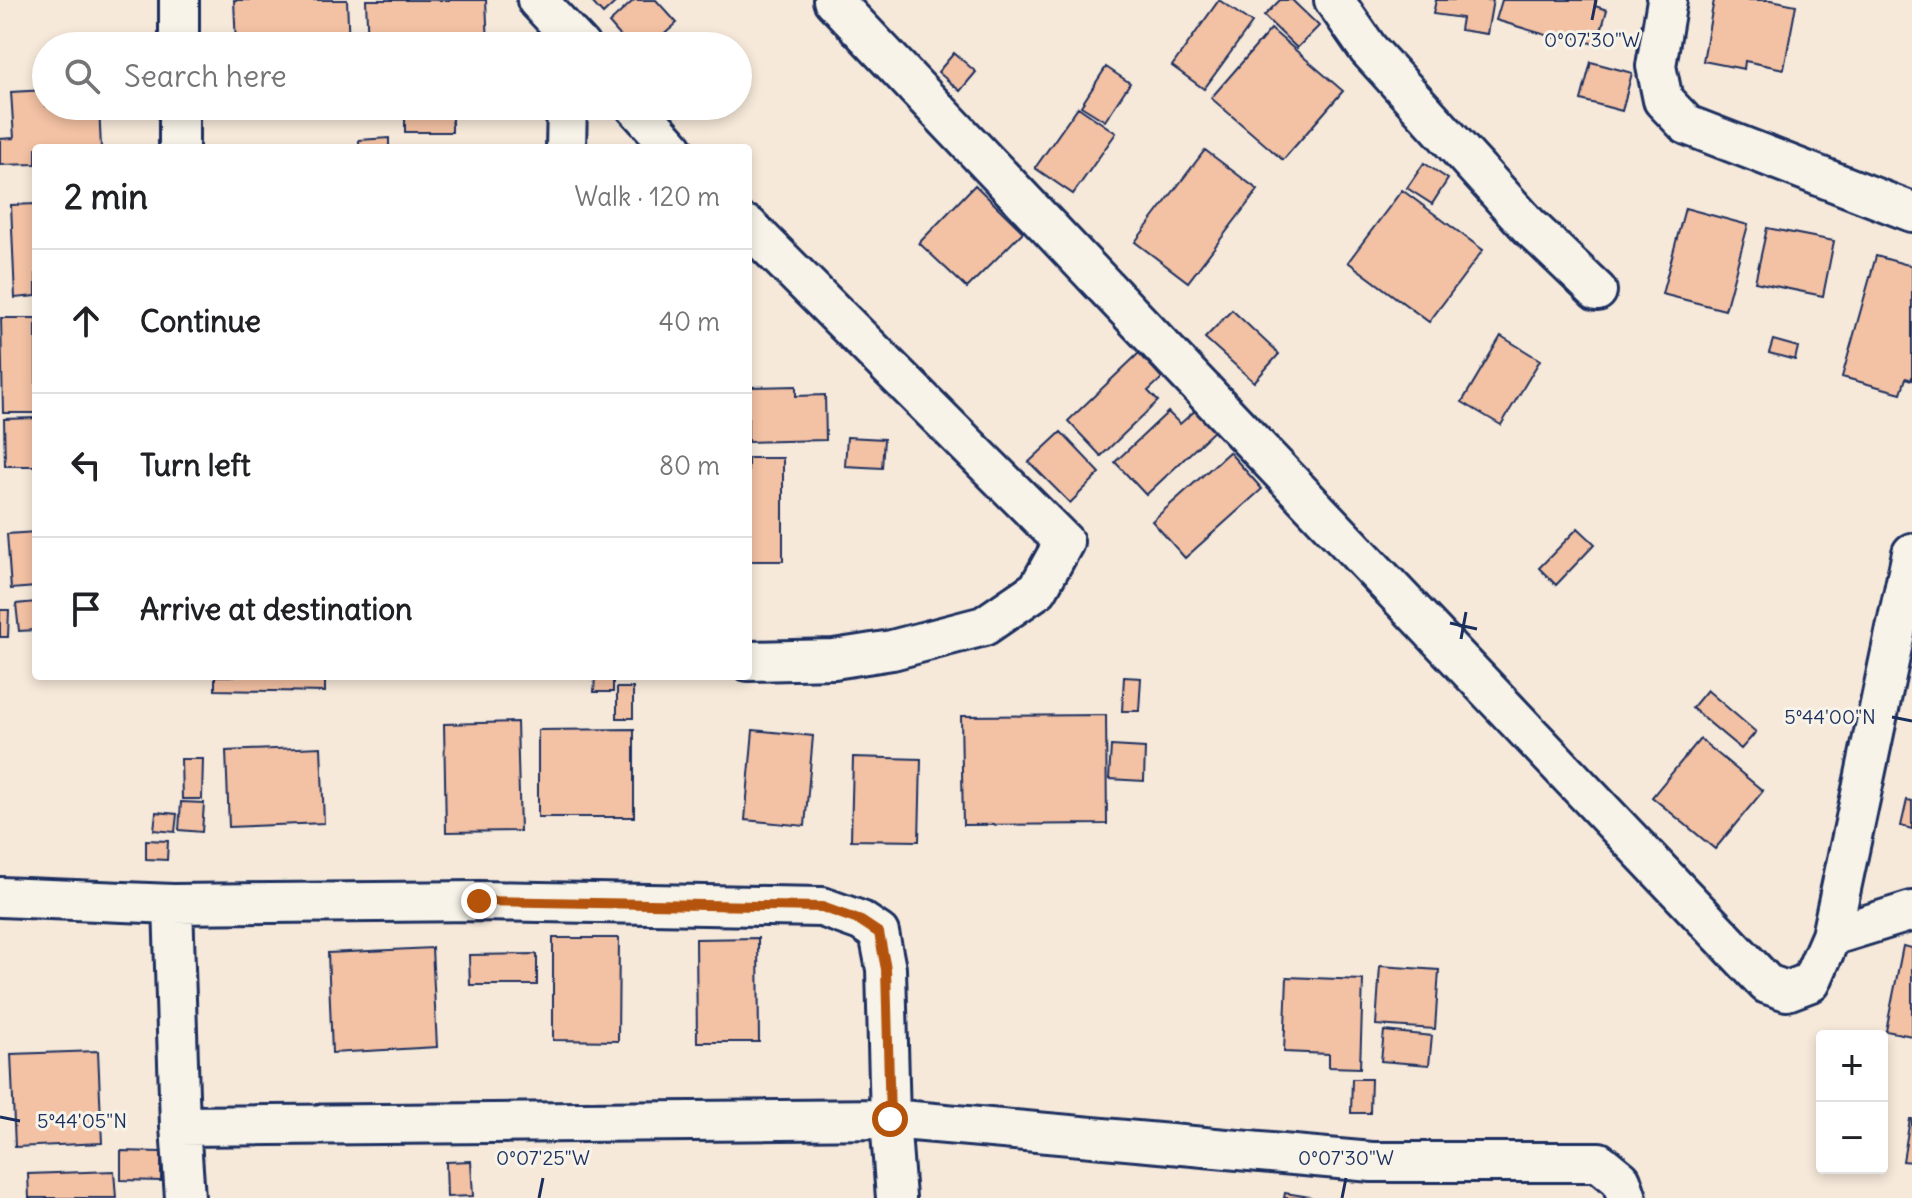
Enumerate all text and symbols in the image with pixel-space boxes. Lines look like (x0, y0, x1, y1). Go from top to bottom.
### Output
text: 0°07'30"W (1544, 27, 1640, 52)
search box (32, 32, 752, 120)
icon: search (60, 54, 104, 98)
text: Search here (124, 57, 287, 95)
text: 2 min (64, 175, 148, 218)
text: Walk · 120 m (574, 180, 720, 213)
icon: ahead (64, 299, 108, 343)
text: Continue (140, 302, 261, 340)
text: 40 m (659, 305, 720, 338)
icon: left (64, 443, 108, 487)
text: Turn left (140, 446, 251, 484)
text: 80 m (659, 449, 720, 482)
icon: arrive (64, 587, 108, 631)
text: Arrive at destination (140, 590, 412, 628)
text: 5°44'00"N (1784, 704, 1876, 729)
route end (461, 883, 497, 919)
map controls (1816, 1030, 1888, 1174)
button: + (1816, 1030, 1888, 1102)
route start (872, 1101, 908, 1137)
button: − (1816, 1102, 1888, 1174)
text: 5°44'05"N (37, 1108, 127, 1133)
text: 0°07'25"W (496, 1145, 590, 1170)
text: 0°07'30"W (1298, 1145, 1394, 1170)

